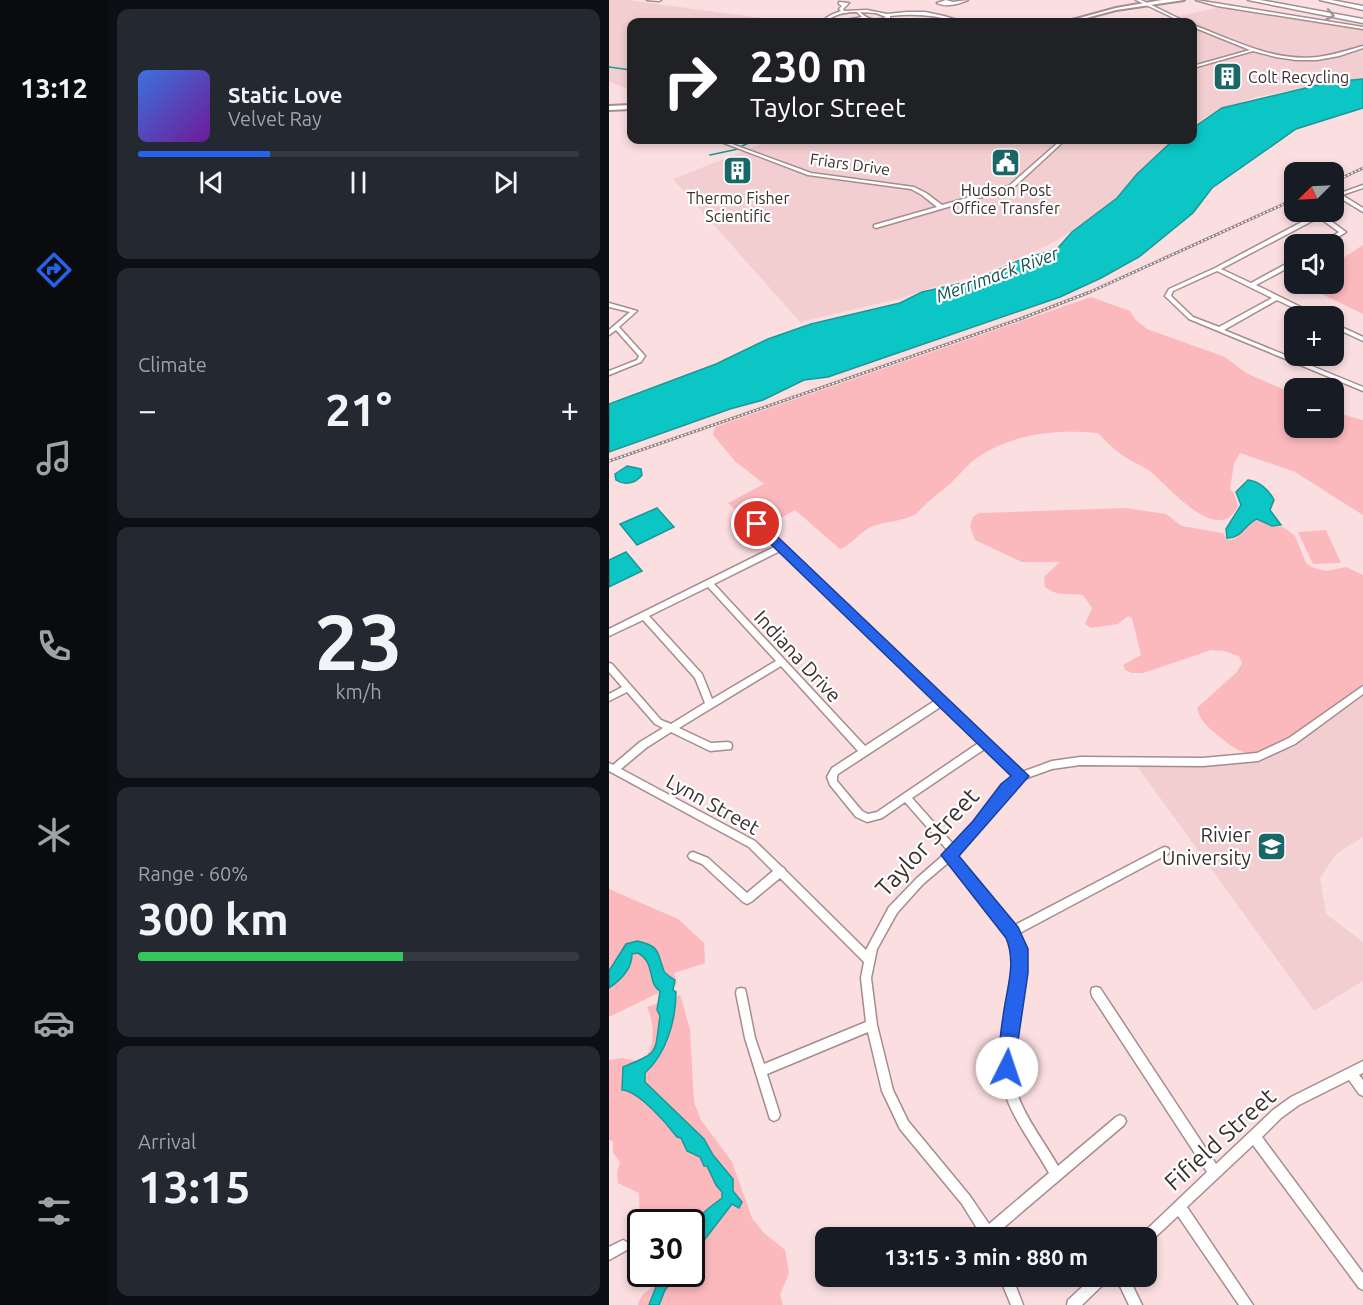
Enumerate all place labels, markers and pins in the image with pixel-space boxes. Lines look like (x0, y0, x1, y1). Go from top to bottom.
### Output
building icon: Colt Recycling (1211, 61, 1243, 93)
place label: Colt Recycling (1248, 68, 1349, 86)
public building icon: Hudson Post Office Transfer (990, 146, 1022, 178)
building icon: Thermo Fisher Scientific (722, 154, 754, 186)
place label: Hudson Post Office Transfer (952, 181, 1060, 217)
place label: Thermo Fisher Scientific (686, 189, 790, 225)
pin (731, 498, 782, 549)
place label: Rivier University (1162, 823, 1251, 869)
school or university icon: Rivier University (1256, 830, 1288, 862)

